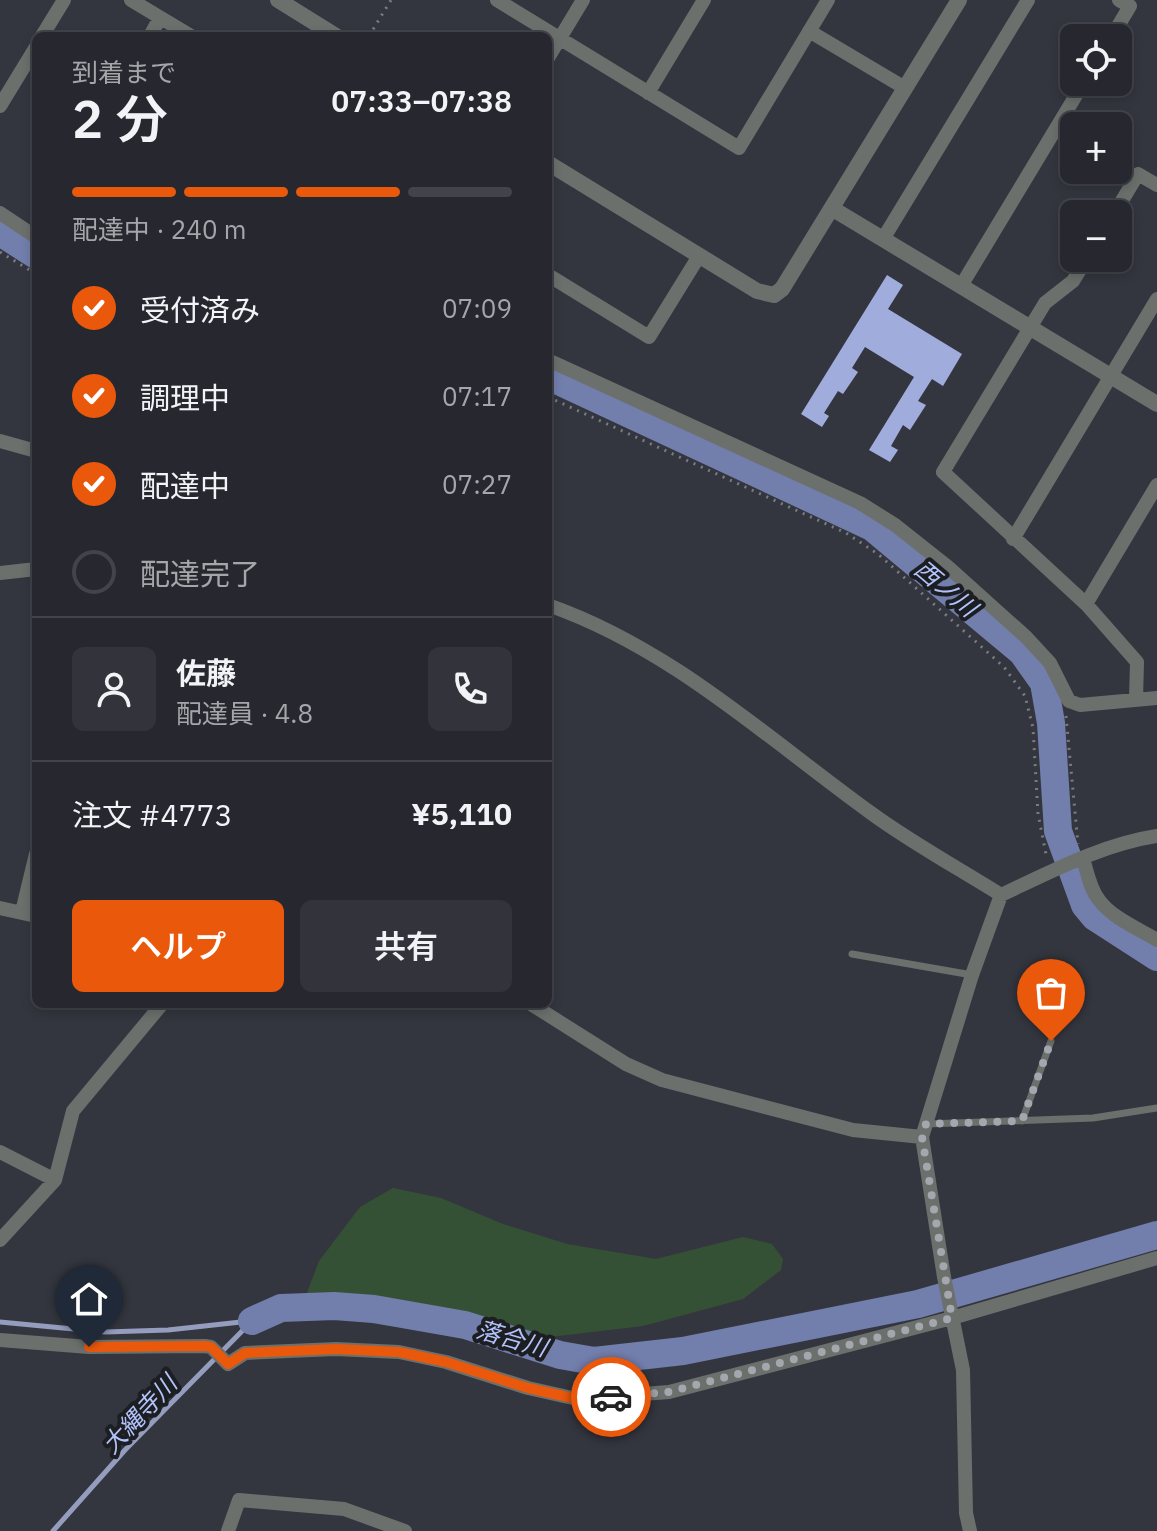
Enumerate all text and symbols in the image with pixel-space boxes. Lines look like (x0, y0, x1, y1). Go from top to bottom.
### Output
map controls (1060, 24, 1132, 272)
button: locate (1060, 24, 1132, 96)
text: 到着まで (72, 55, 176, 89)
text: 07:33–07:38 (331, 81, 512, 120)
text: 2 分 (72, 85, 167, 152)
button: + (1060, 112, 1132, 184)
button: − (1060, 200, 1132, 272)
text: 配達中 · 240 m (72, 212, 246, 246)
icon: check (72, 286, 116, 330)
text: 受付済み (140, 290, 260, 329)
text: 07:09 (442, 291, 512, 325)
icon: check (72, 374, 116, 418)
text: 調理中 (140, 378, 230, 417)
text: 07:17 (442, 379, 512, 413)
icon: check (72, 462, 116, 506)
text: 配達中 (140, 466, 230, 505)
text: 07:27 (442, 467, 512, 501)
water label: 西ノ川 (908, 553, 986, 625)
text: 配達完了 (140, 554, 260, 593)
button: person (72, 647, 156, 731)
button: phone (428, 647, 512, 731)
text: 佐藤 (176, 653, 236, 692)
text: 配達員 · 4.8 (176, 696, 313, 730)
text: ¥5,110 (411, 794, 512, 833)
text: 注文 #4773 (72, 795, 232, 834)
button: ヘルプ (72, 900, 284, 992)
button: 共有 (300, 900, 512, 992)
pin (1017, 959, 1085, 1041)
icon: bag (1029, 971, 1073, 1015)
pin (55, 1265, 123, 1347)
icon: home (67, 1277, 111, 1321)
water label: 落合川 (473, 1313, 554, 1364)
courier (571, 1357, 651, 1437)
water label: 大縄寺川 (95, 1366, 185, 1460)
icon: car (589, 1375, 633, 1419)

